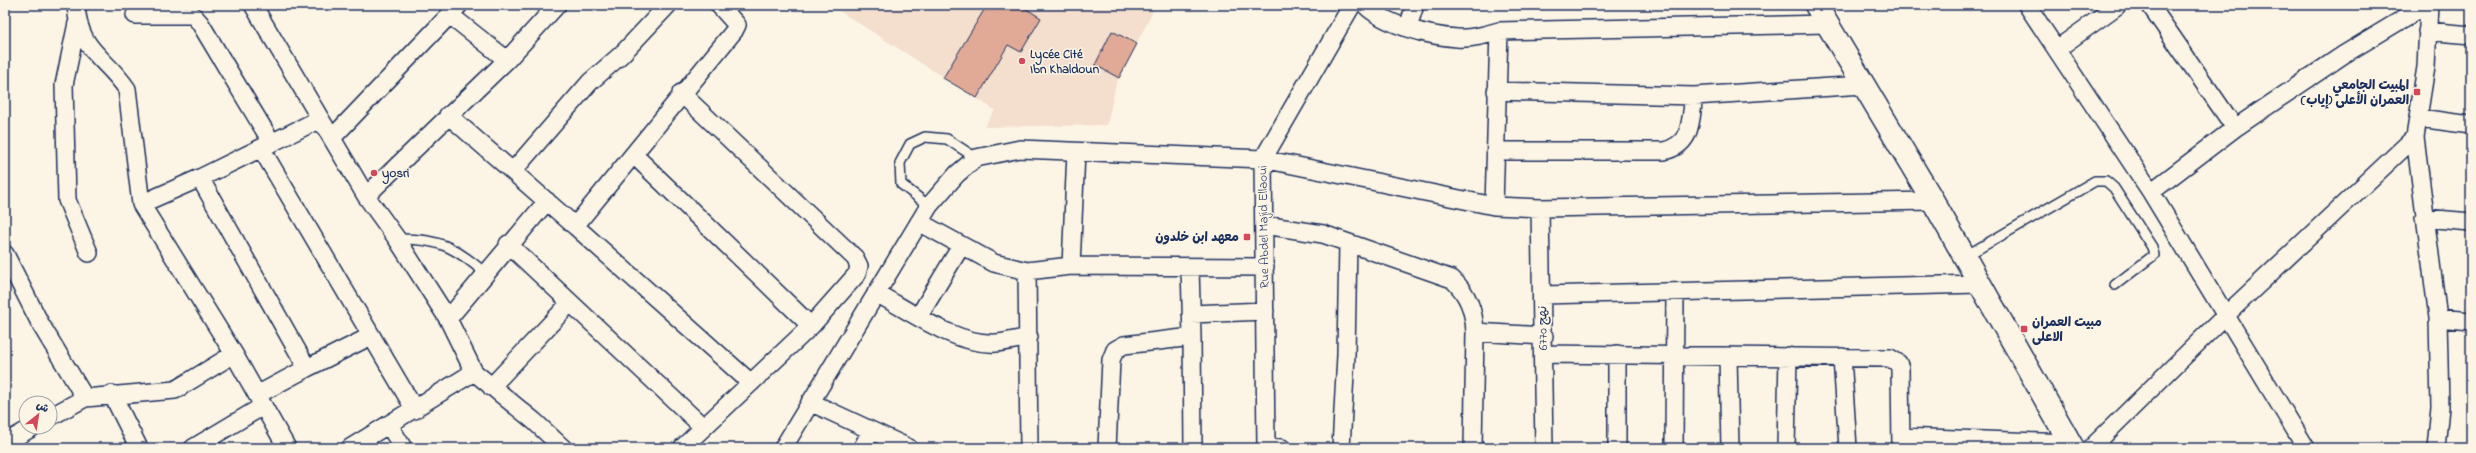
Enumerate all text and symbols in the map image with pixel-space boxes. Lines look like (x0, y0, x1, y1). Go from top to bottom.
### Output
place label: Lycée Cité Ibn Khaldoun (1030, 45, 1100, 79)
marker: Lycée Cité Ibn Khaldoun (1017, 56, 1027, 66)
place label: المبيت الجامعي العمران الأعلى (إياب) (2300, 76, 2409, 110)
marker: المبيت الجامعي العمران الأعلى (إياب) (2412, 87, 2422, 97)
place label: yosri (382, 164, 409, 185)
street label: Rue Abdel Majid Ellaoui (1253, 165, 1275, 289)
marker: yosri (369, 168, 379, 178)
place label: معهد ابن خلدون (1155, 228, 1239, 247)
marker: معهد ابن خلدون (1242, 232, 1252, 242)
street label: نهج 6770 (1533, 306, 1553, 350)
place label: مبيت العمران الاعلى (2032, 313, 2102, 347)
marker: مبيت العمران الاعلى (2019, 324, 2029, 334)
north arrow (18, 395, 58, 435)
text: ش (33, 397, 52, 417)

